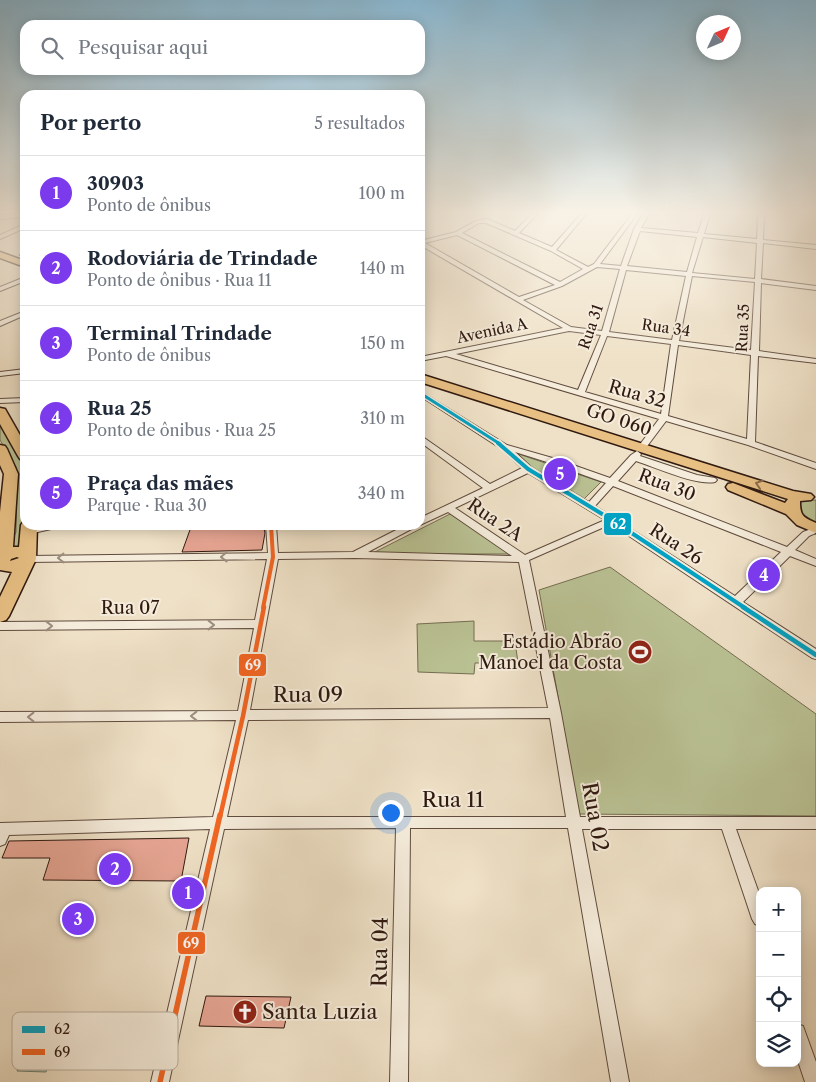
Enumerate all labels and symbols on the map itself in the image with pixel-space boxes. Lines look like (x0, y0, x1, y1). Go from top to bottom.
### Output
north arrow (696, 15, 741, 60)
street label: Rua 31 (574, 301, 607, 352)
street label: Rua 35 (732, 303, 753, 353)
street label: Avenida A (454, 314, 530, 347)
street label: Rua 34 (641, 315, 692, 340)
street label: Rua 32 (606, 375, 668, 413)
street label: GO 060 (583, 399, 655, 441)
pin: 5 (544, 455, 576, 493)
street label: Rua 30 (635, 464, 699, 506)
one-way arrow (756, 480, 764, 490)
street label: Rua 2A (463, 494, 527, 547)
line badge: 62 (603, 512, 632, 536)
text: 62 (610, 515, 626, 533)
street label: Rua 26 (645, 519, 707, 569)
one-way arrow (220, 552, 228, 562)
one-way arrow (57, 553, 65, 564)
pin: 4 (748, 556, 780, 594)
street label: Rua 07 (101, 597, 159, 619)
one-way arrow (207, 619, 215, 630)
one-way arrow (45, 621, 53, 631)
place label: Estádio Abrão Manoel da Costa (478, 631, 622, 674)
sports icon: Estádio Abrão Manoel da Costa (627, 639, 653, 665)
line badge: 69 (238, 653, 267, 677)
text: 69 (245, 656, 261, 674)
street label: Rua 09 (273, 682, 343, 707)
one-way arrow (27, 711, 35, 722)
one-way arrow (190, 711, 198, 721)
street label: Rua 02 (577, 780, 614, 854)
street label: Rua 11 (422, 787, 484, 812)
your location (378, 800, 404, 826)
pin: 2 (99, 850, 131, 888)
pin: 1 (172, 874, 204, 912)
pin: 3 (62, 900, 94, 938)
street label: Rua 04 (366, 917, 393, 987)
line badge: 69 (177, 931, 206, 955)
text: 69 (183, 934, 199, 952)
church icon: Santa Luzia (232, 999, 258, 1025)
place label: Santa Luzia (262, 999, 378, 1024)
legend (12, 1012, 178, 1070)
text: 62 (54, 1020, 70, 1038)
text: 69 (54, 1043, 70, 1061)

